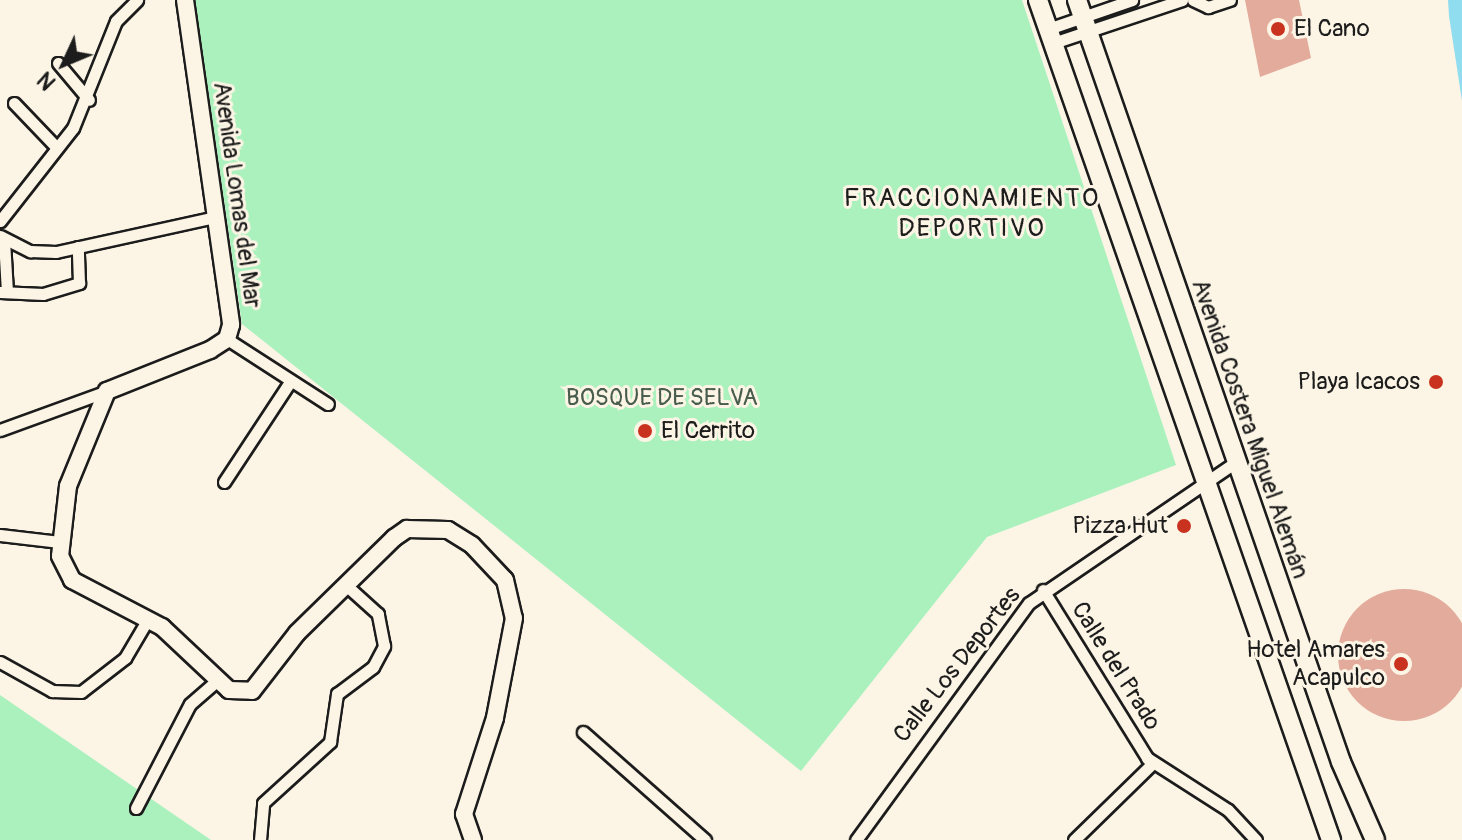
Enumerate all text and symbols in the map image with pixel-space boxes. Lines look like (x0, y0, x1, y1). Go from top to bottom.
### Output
place label: El Cano (1294, 15, 1370, 43)
marker: El Cano (1269, 20, 1287, 38)
north arrow (24, 24, 104, 104)
text: N (31, 66, 62, 96)
street label: Avenida Lomas del Mar (207, 80, 267, 310)
district label: FRACCIONAMIENTO DEPORTIVO (844, 183, 1100, 244)
street label: Avenida Costera Miguel Alemán (1185, 276, 1315, 582)
place label: Playa Icacos (1297, 368, 1420, 396)
marker: Playa Icacos (1427, 373, 1445, 391)
park label: BOSQUE DE SELVA (566, 384, 758, 412)
place label: El Cerrito (661, 417, 755, 445)
marker: El Cerrito (636, 422, 654, 440)
place label: Pizza Hut (1072, 512, 1168, 540)
marker: Pizza Hut (1175, 517, 1193, 535)
street label: Calle Los Deportes (888, 582, 1026, 748)
street label: Calle del Prado (1065, 597, 1167, 735)
place label: Hotel Amares Acapulco (1246, 636, 1385, 692)
marker: Hotel Amares Acapulco (1392, 655, 1410, 673)

